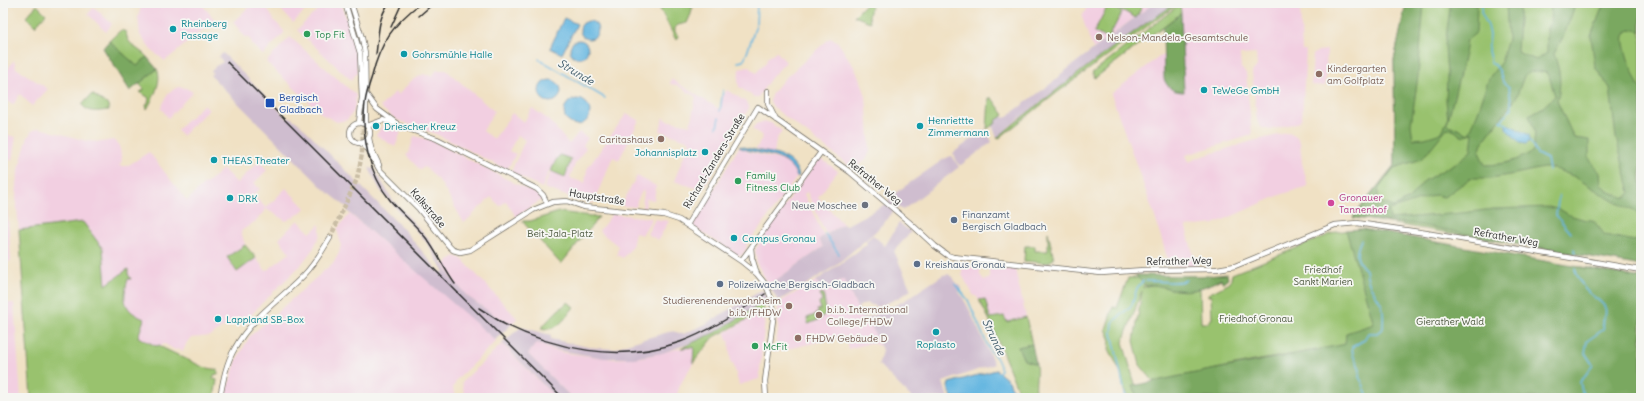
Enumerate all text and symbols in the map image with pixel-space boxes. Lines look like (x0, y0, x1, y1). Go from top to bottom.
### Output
place label: Rheinberg Passage (181, 17, 227, 42)
marker: Rheinberg Passage (168, 24, 178, 34)
place label: Top Fit (315, 28, 345, 41)
marker: Top Fit (302, 29, 312, 39)
place label: Nelson-Mandela-Gesamtschule (1107, 31, 1248, 44)
marker: Nelson-Mandela-Gesamtschule (1094, 32, 1104, 42)
place label: Gohrsmühle Halle (412, 48, 492, 61)
marker: Gohrsmühle Halle (399, 49, 409, 59)
water label: Strunde (556, 56, 597, 89)
place label: Kindergarten am Golfplatz (1327, 62, 1386, 87)
marker: Kindergarten am Golfplatz (1314, 69, 1324, 79)
place label: TeWeGe GmbH (1212, 84, 1279, 97)
marker: TeWeGe GmbH (1199, 85, 1209, 95)
place label: Bergisch Gladbach (279, 91, 322, 116)
marker: Bergisch Gladbach (264, 97, 276, 109)
street label: Richard-Zanders-Straße (680, 111, 748, 211)
place label: Henriettte Zimmermann (928, 114, 989, 139)
place label: Driescher Kreuz (384, 120, 456, 133)
marker: Driescher Kreuz (371, 121, 381, 131)
marker: Henriettte Zimmermann (915, 121, 925, 131)
place label: Caritashaus (599, 133, 653, 146)
marker: Caritashaus (656, 134, 666, 144)
place label: Johannisplatz (635, 146, 697, 159)
marker: Johannisplatz (700, 147, 710, 157)
place label: THEAS Theater (222, 154, 289, 167)
marker: THEAS Theater (209, 155, 219, 165)
street label: Refrather Weg (846, 156, 904, 208)
place label: Family Fitness Club (746, 169, 801, 194)
marker: Family Fitness Club (733, 176, 743, 186)
street label: Kalkstraße (407, 186, 449, 230)
street label: Hauptstraße (568, 186, 626, 208)
place label: Gronauer Tannenhof (1339, 191, 1387, 216)
place label: DRK (238, 192, 258, 205)
marker: DRK (225, 193, 235, 203)
marker: Gronauer Tannenhof (1326, 198, 1336, 208)
place label: Neue Moschee (791, 199, 857, 212)
marker: Neue Moschee (860, 200, 870, 210)
place label: Finanzamt Bergisch Gladbach (962, 208, 1047, 233)
marker: Finanzamt Bergisch Gladbach (949, 215, 959, 225)
street label: Refrather Weg (1473, 225, 1539, 249)
park label: Beit-Jala-Platz (527, 227, 593, 240)
place label: Campus Gronau (742, 232, 816, 245)
marker: Campus Gronau (729, 233, 739, 243)
street label: Refrather Weg (1146, 254, 1212, 268)
place label: Kreishaus Gronau (925, 258, 1006, 271)
marker: Kreishaus Gronau (912, 259, 922, 269)
park label: Friedhof Sankt Marien (1293, 263, 1353, 288)
place label: Polizeiwache Bergisch-Gladbach (728, 278, 875, 291)
marker: Polizeiwache Bergisch-Gladbach (715, 279, 725, 289)
place label: Studierenendenwohnheim b.i.b./FHDW (663, 294, 781, 319)
marker: Studierenendenwohnheim b.i.b./FHDW (784, 301, 794, 311)
place label: b.i.b. International College/FHDW (827, 303, 908, 328)
marker: b.i.b. International College/FHDW (814, 310, 824, 320)
park label: Friedhof Gronau (1219, 312, 1293, 325)
place label: Lappland SB-Box (226, 313, 304, 326)
marker: Lappland SB-Box (213, 314, 223, 324)
park label: Gierather Wald (1416, 315, 1484, 328)
water label: Strunde (979, 316, 1009, 359)
marker: Roplasto (931, 327, 941, 337)
place label: FHDW Gebäude D (806, 332, 888, 345)
marker: FHDW Gebäude D (793, 333, 803, 343)
place label: Roplasto (916, 338, 956, 351)
place label: McFit (763, 340, 788, 353)
marker: McFit (750, 341, 760, 351)

